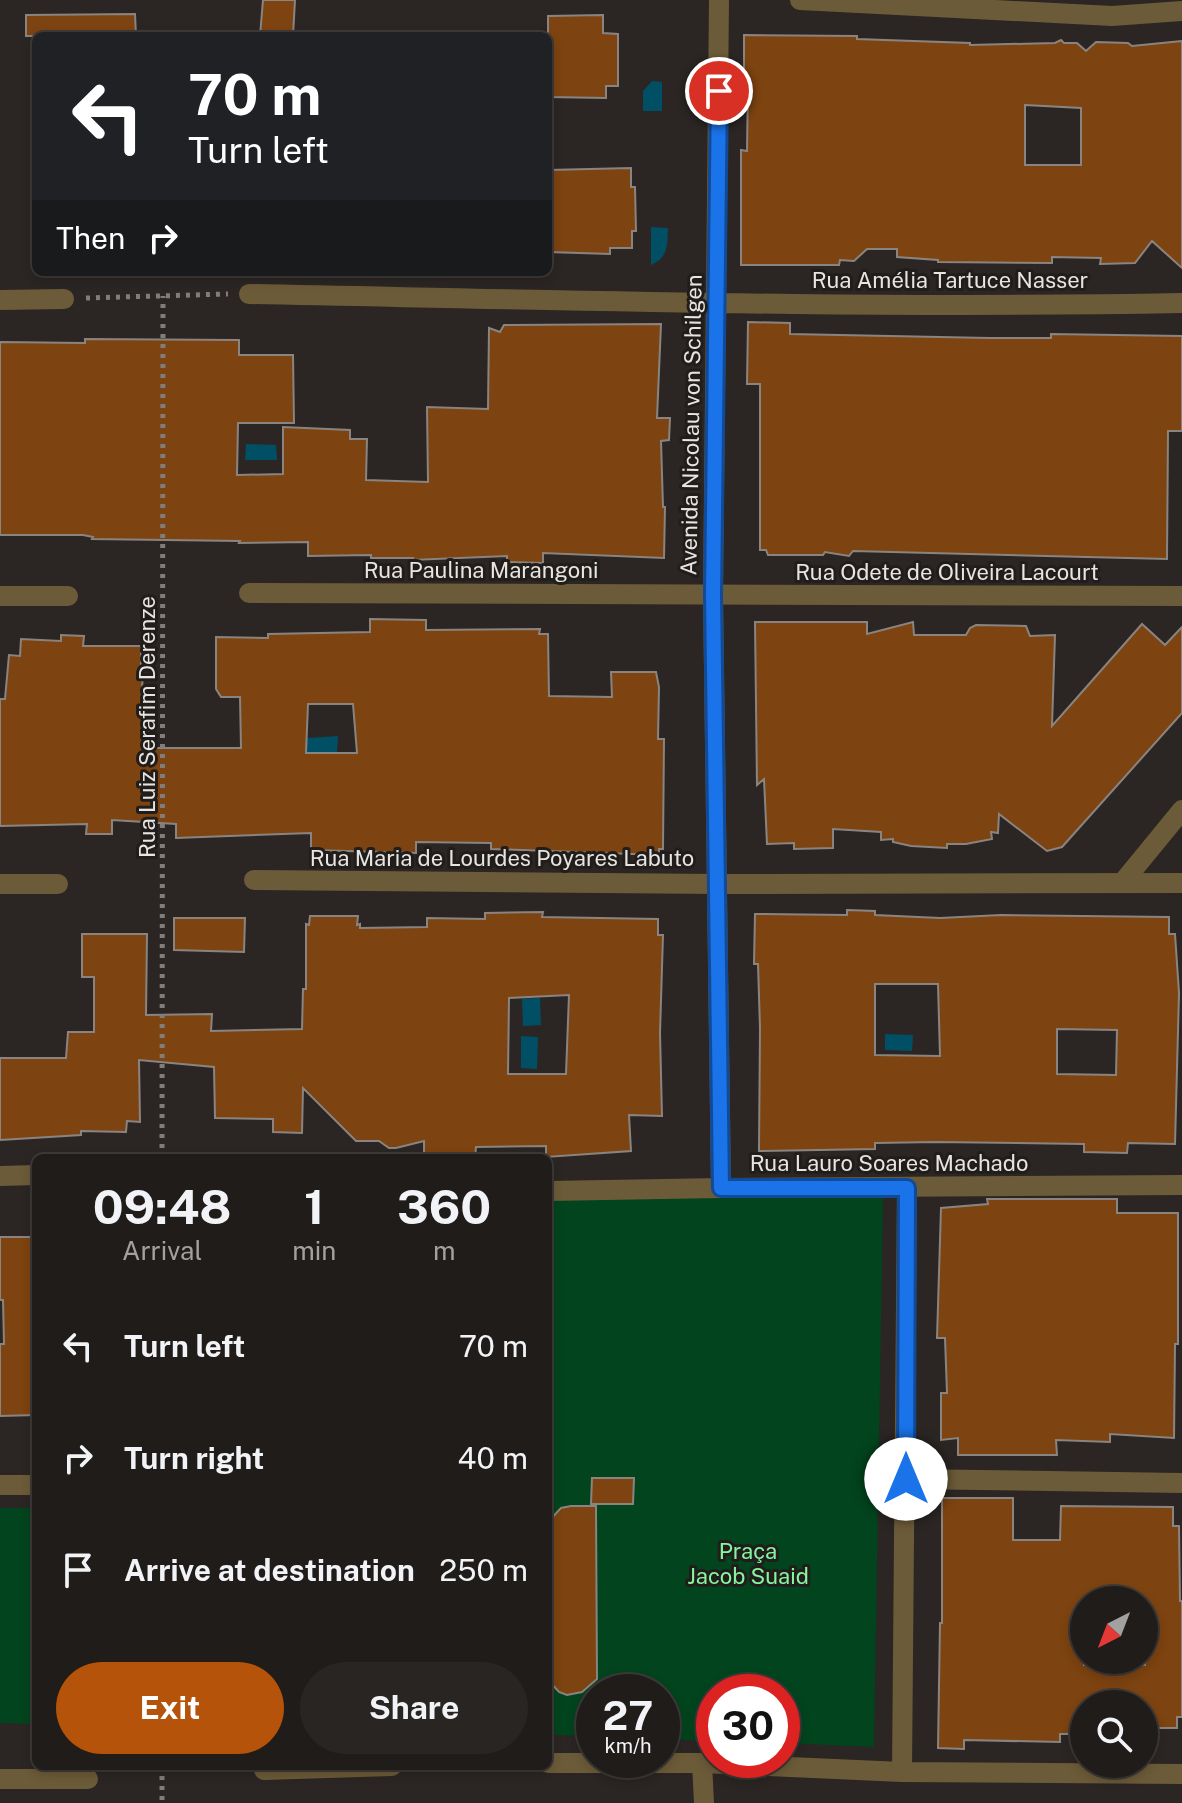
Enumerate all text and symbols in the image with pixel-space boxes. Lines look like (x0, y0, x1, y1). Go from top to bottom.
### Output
pin (685, 57, 753, 125)
text: 70 m (188, 62, 321, 128)
icon: left (56, 64, 160, 168)
icon: arrive (697, 69, 741, 113)
text: Turn left (188, 129, 329, 171)
icon: right (141, 216, 185, 260)
text: Then (56, 220, 125, 256)
street label: Rua Amélia Tartuce Nasser (812, 267, 1088, 293)
street label: Avenida Nicolau von Schilgen (675, 274, 707, 576)
street label: Rua Paulina Marangoni (364, 557, 598, 583)
street label: Rua Odete de Oliveira Lacourt (795, 559, 1099, 585)
street label: Rua Luiz Serafim Derenze (134, 596, 160, 858)
street label: Rua Maria de Lourdes Poyares Labuto (310, 845, 694, 871)
street label: Rua Lauro Soares Machado (750, 1150, 1028, 1176)
text: 09:48 (93, 1178, 232, 1235)
text: 1 (304, 1178, 325, 1235)
text: 360 (397, 1178, 491, 1235)
text: Arrival (122, 1235, 202, 1266)
text: min (292, 1235, 336, 1266)
text: m (433, 1235, 455, 1266)
icon: left (56, 1324, 100, 1368)
text: Turn left (124, 1328, 245, 1364)
text: 70 m (459, 1328, 528, 1364)
icon: right (56, 1436, 100, 1480)
position arrow (864, 1437, 948, 1521)
text: Turn right (124, 1440, 264, 1476)
text: 40 m (458, 1440, 528, 1476)
park label: Praça Jacob Suaid (687, 1538, 809, 1589)
icon: arrive (56, 1548, 100, 1592)
text: Arrive at destination (124, 1552, 415, 1588)
text: 250 m (439, 1552, 528, 1588)
north arrow (1070, 1586, 1158, 1674)
map controls (1070, 1586, 1158, 1778)
button: Exit (56, 1662, 284, 1754)
button: Share (300, 1662, 528, 1754)
speed limit sign: 30 (696, 1674, 800, 1778)
button: search (1070, 1690, 1158, 1778)
text: 27 (603, 1692, 653, 1739)
text: km/h (604, 1734, 652, 1758)

